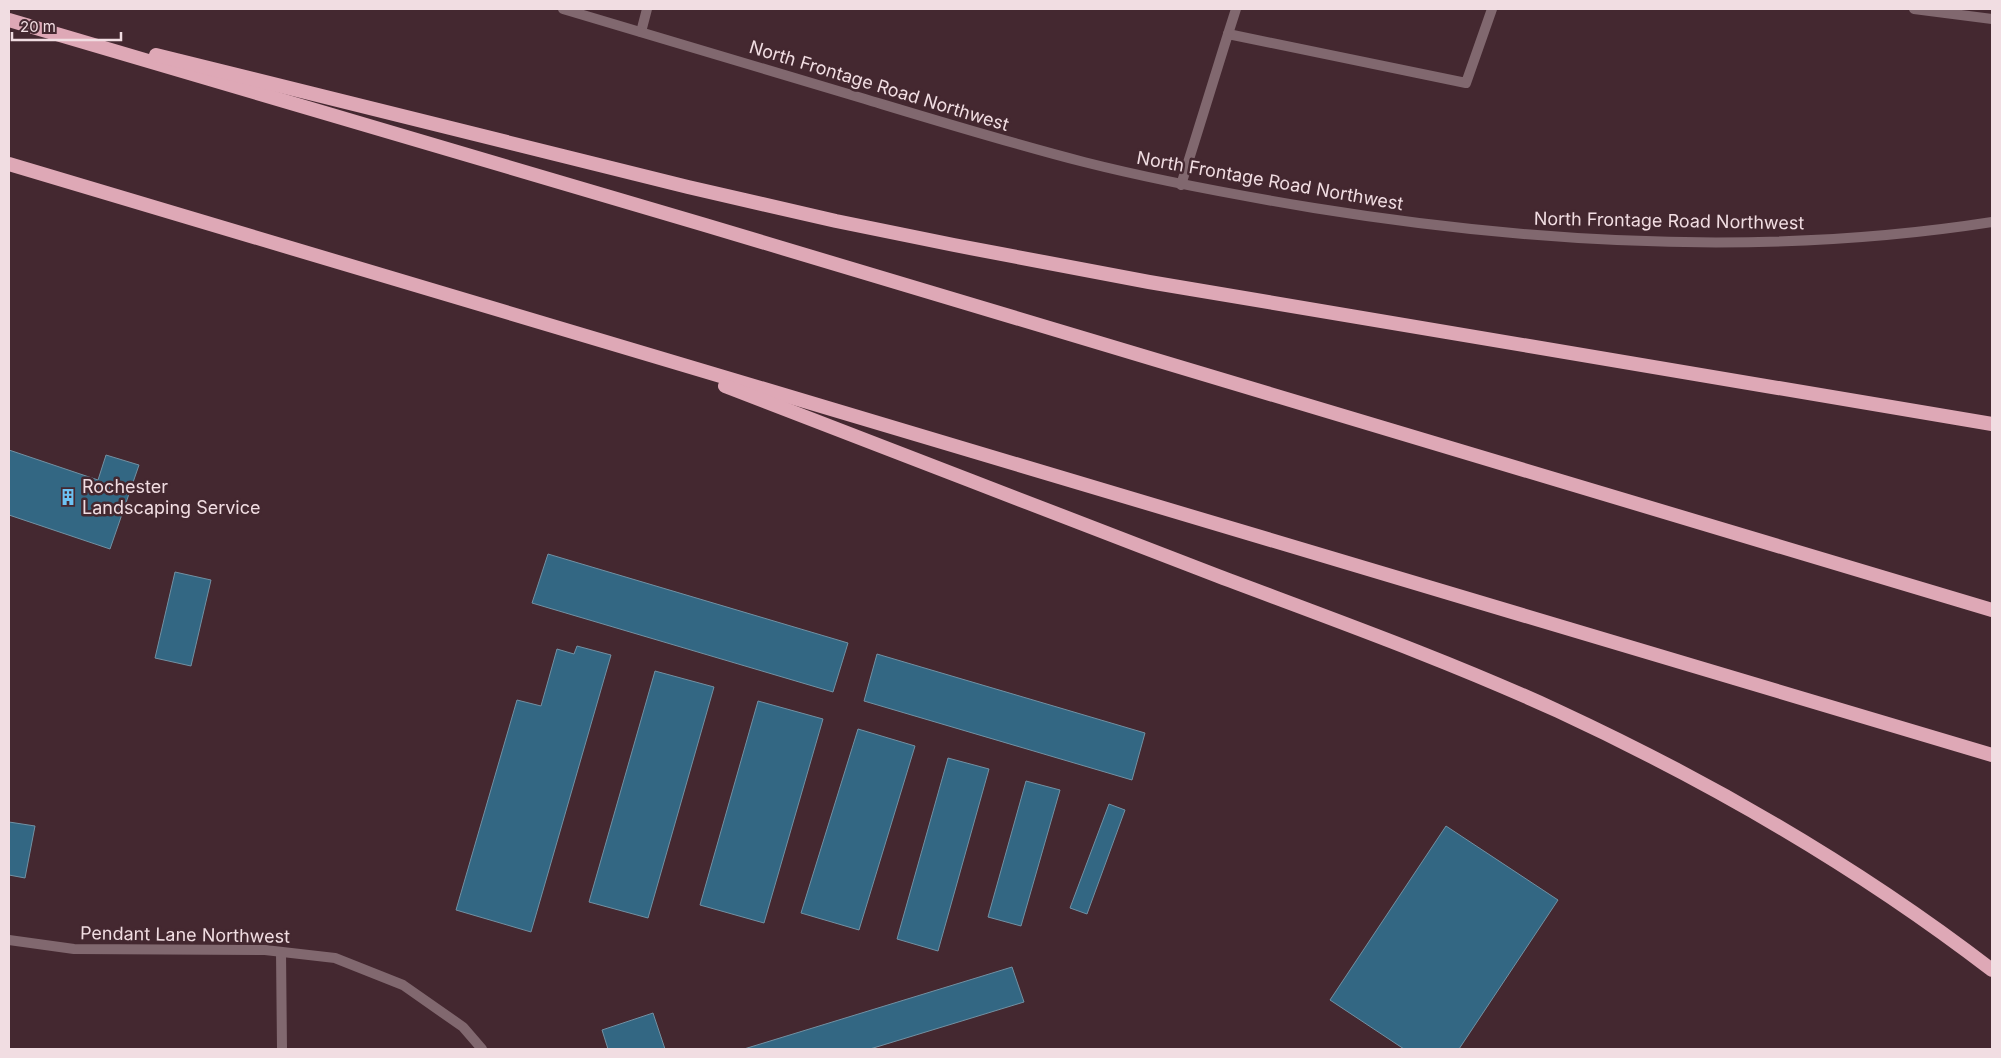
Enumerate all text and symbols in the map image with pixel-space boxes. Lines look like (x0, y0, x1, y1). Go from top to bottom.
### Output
scale bar (12, 10, 121, 42)
text: 20 m (20, 17, 56, 36)
street label: North Frontage Road Northwest (747, 36, 1012, 135)
street label: North Frontage Road Northwest (1135, 147, 1405, 214)
street label: North Frontage Road Northwest (1534, 208, 1804, 233)
place label: Rochester Landscaping Service (82, 476, 260, 518)
building icon: Rochester Landscaping Service (58, 487, 78, 507)
street label: Pendant Lane Northwest (80, 922, 290, 947)

